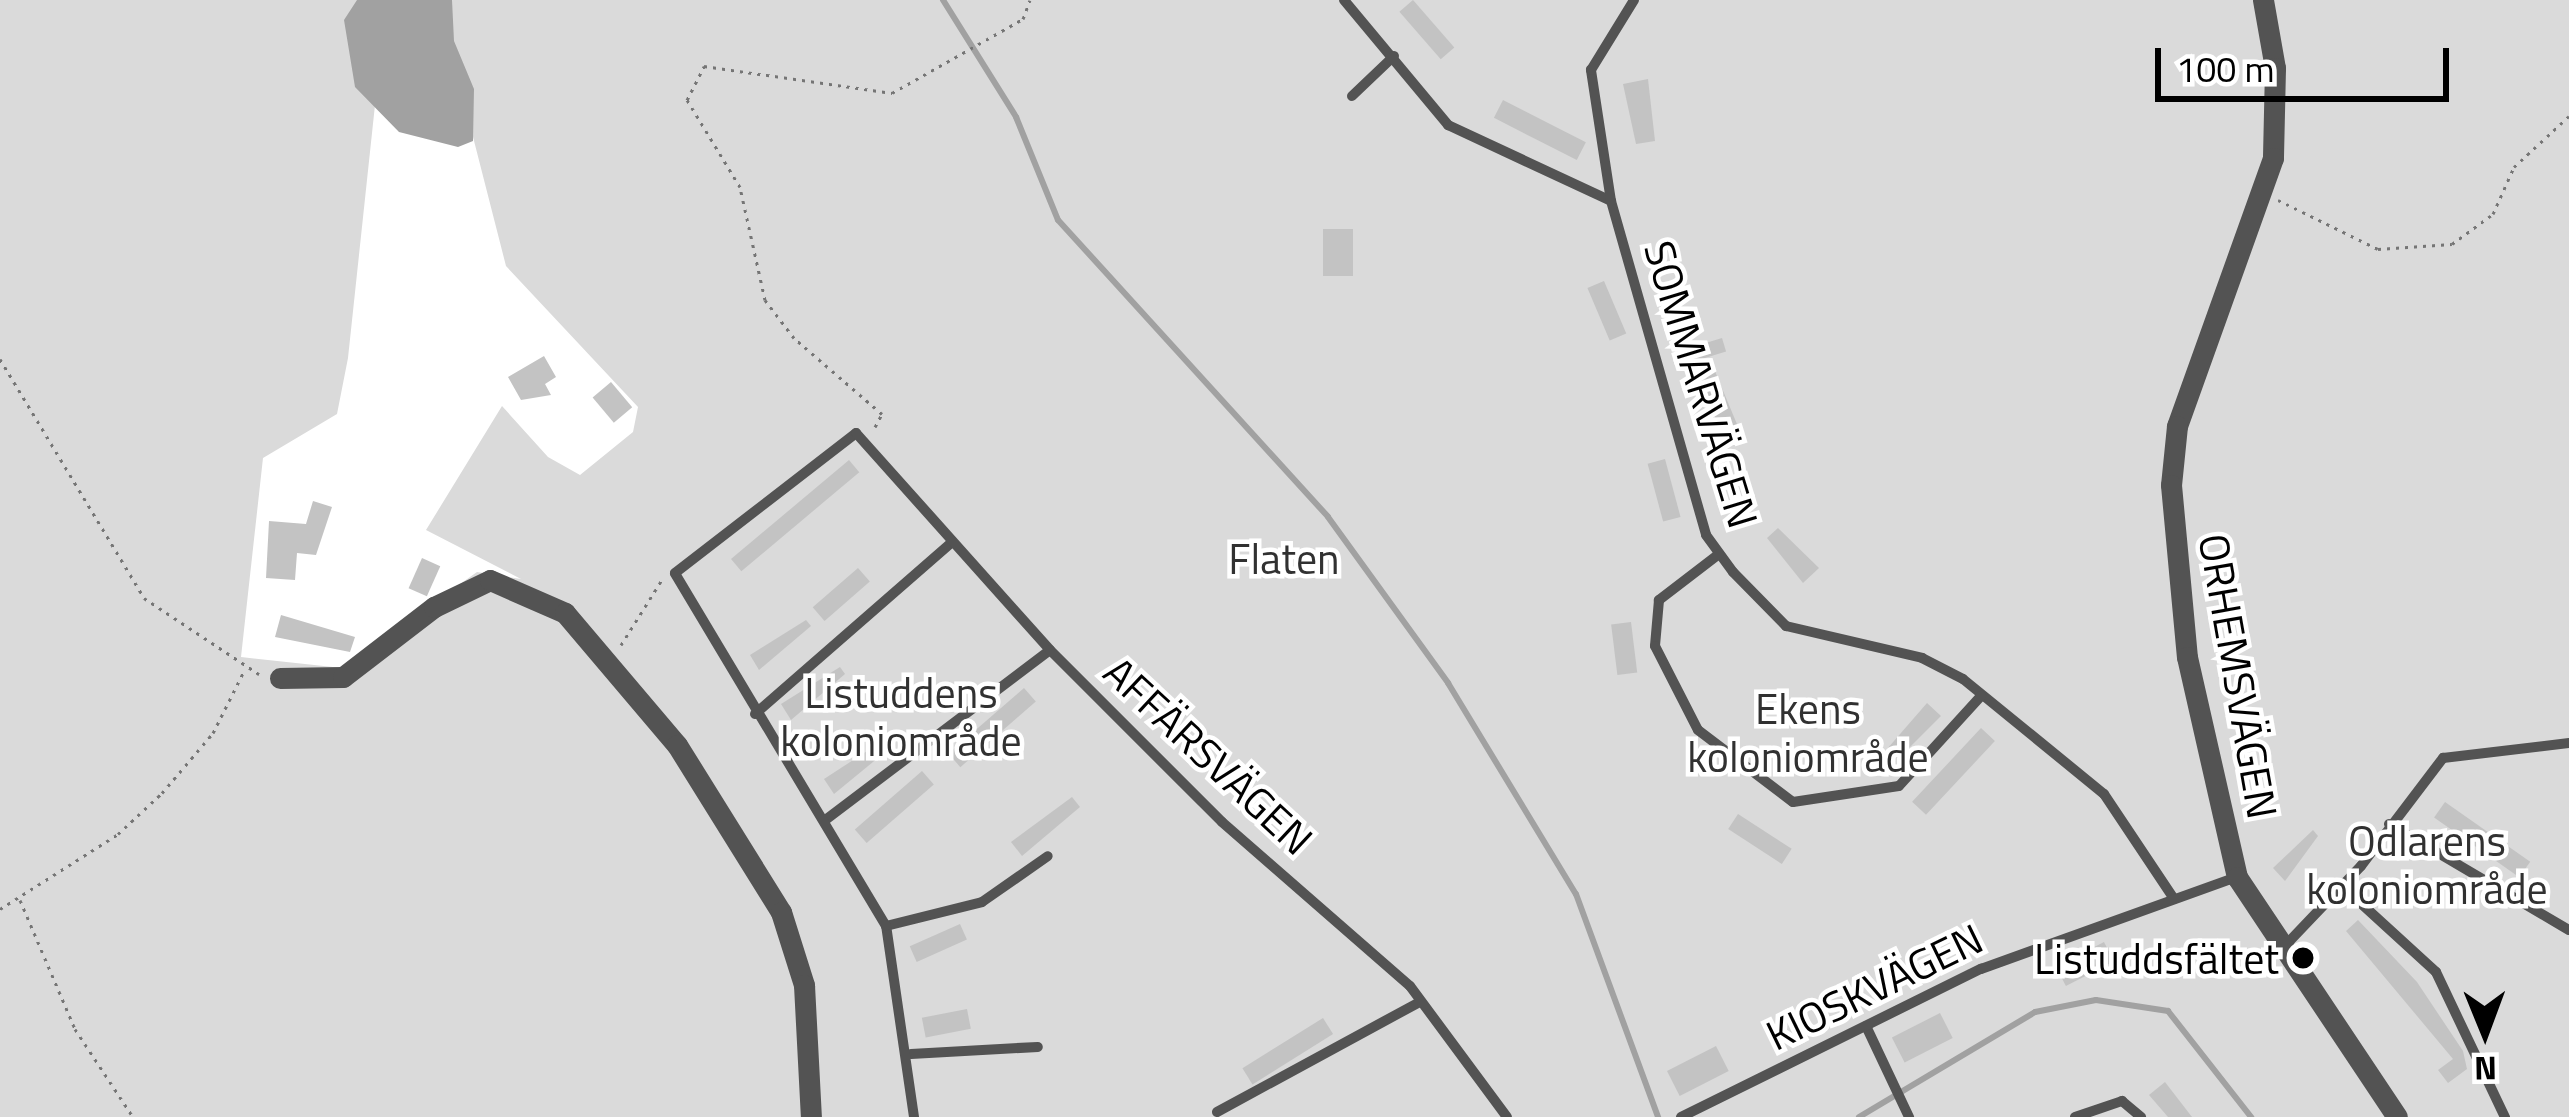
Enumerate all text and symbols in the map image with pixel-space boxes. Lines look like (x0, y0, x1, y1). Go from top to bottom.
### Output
scale bar (2161, 24, 2455, 98)
text: 100 m (2176, 41, 2275, 96)
street label: SOMMARVÄGEN (1635, 235, 1769, 533)
street label: ORHEMSVÄGEN (2189, 530, 2289, 822)
park label: Flaten (1228, 533, 1340, 583)
street label: AFFÄRSVÄGEN (1094, 646, 1324, 864)
park label: Listuddens koloniområde (780, 667, 1022, 766)
park label: Ekens koloniområde (1687, 683, 1929, 782)
park label: Odlarens koloniområde (2306, 815, 2548, 914)
street label: KIOSKVÄGEN (1758, 912, 1990, 1060)
place label: Listuddsfältet (2034, 933, 2279, 983)
marker: Listuddsfältet (2290, 945, 2316, 971)
north arrow (2425, 973, 2545, 1093)
text: N (2474, 1044, 2498, 1094)

